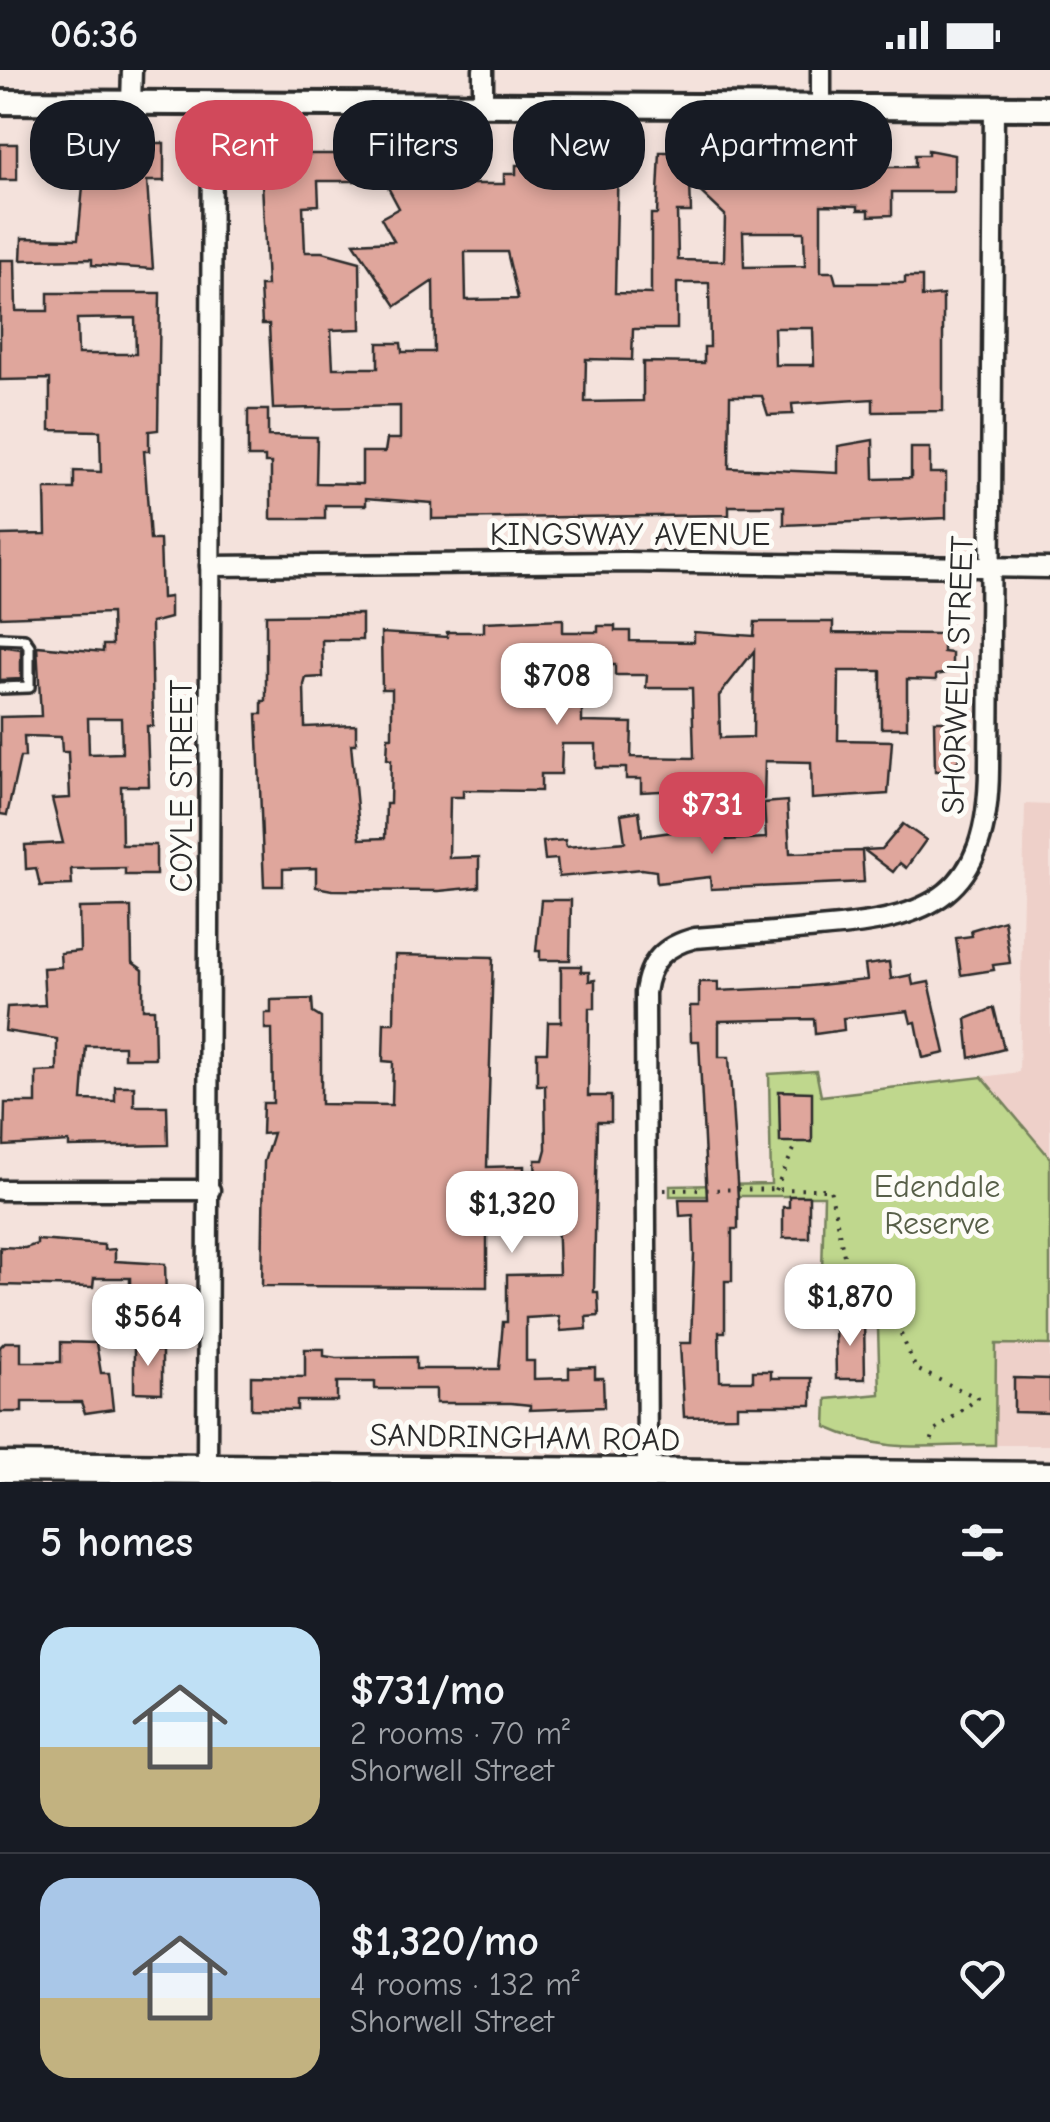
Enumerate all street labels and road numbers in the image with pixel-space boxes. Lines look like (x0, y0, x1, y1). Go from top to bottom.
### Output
street label: KINGSWAY AVENUE (490, 516, 770, 553)
street label: SHORWELL STREET (934, 535, 981, 815)
street label: COYLE STREET (163, 679, 200, 892)
street label: SANDRINGHAM ROAD (369, 1416, 681, 1459)

